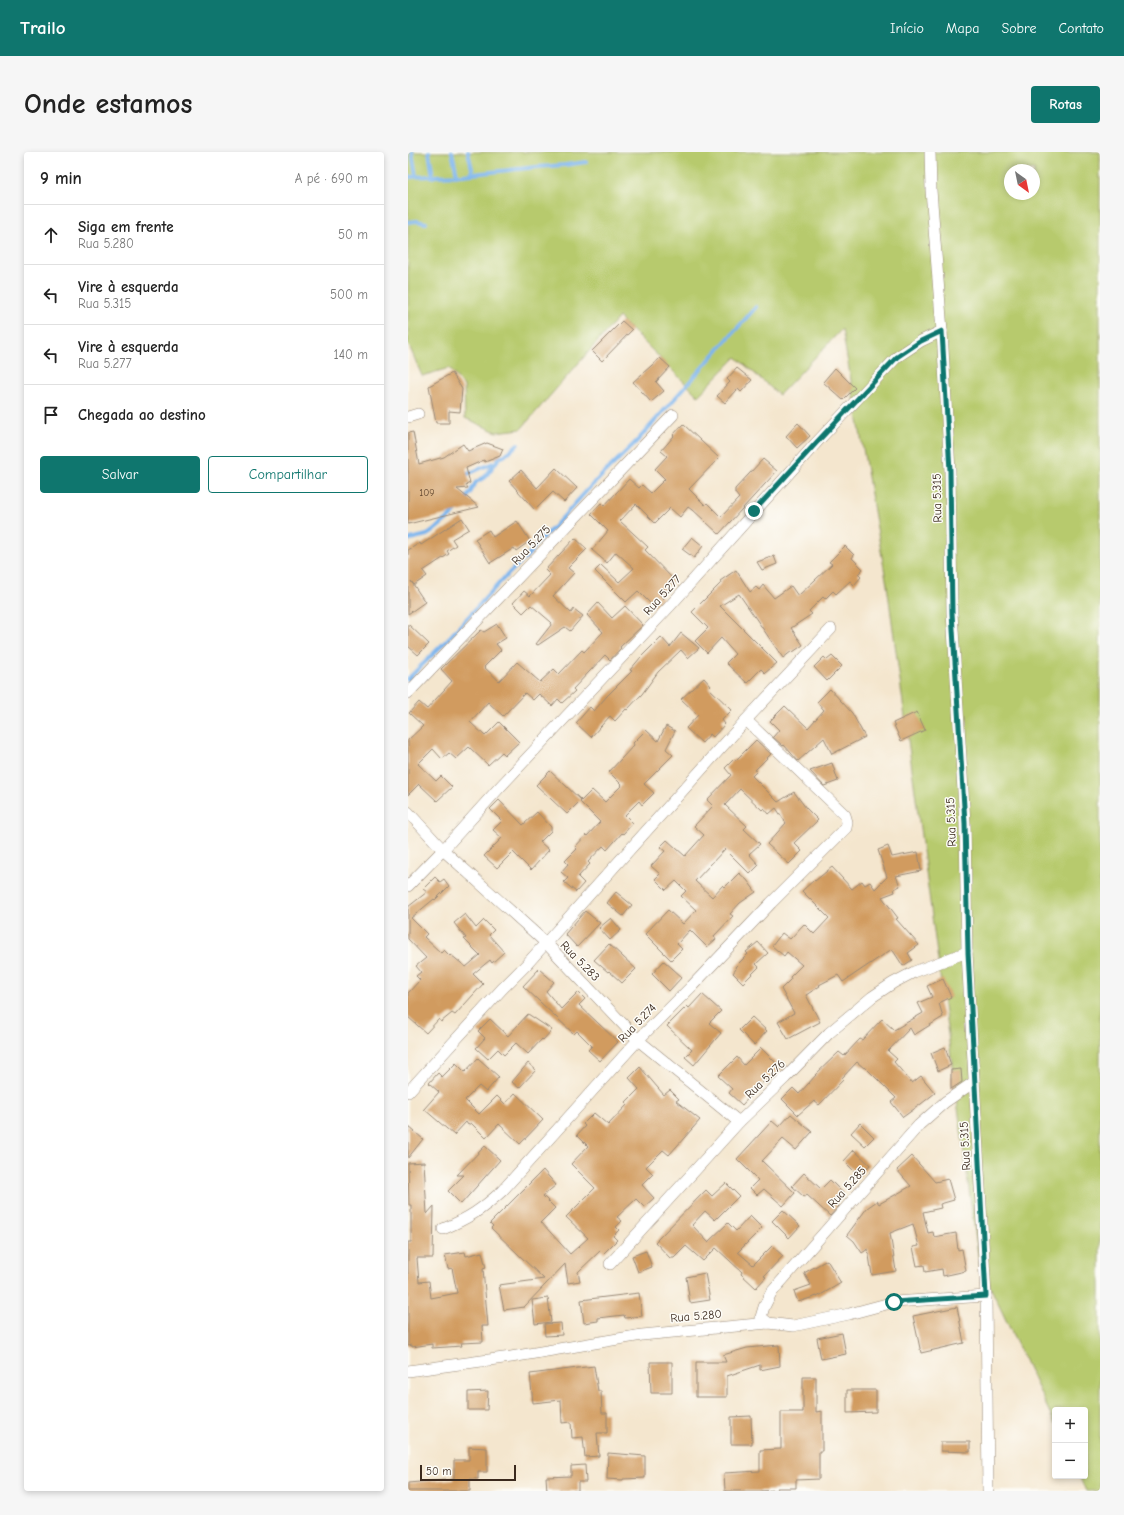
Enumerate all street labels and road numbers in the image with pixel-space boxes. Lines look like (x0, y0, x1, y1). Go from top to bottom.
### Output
street label: Rua 5.315 (930, 473, 944, 523)
street label: Rua 5.275 (509, 522, 553, 568)
street label: Rua 5.277 (640, 572, 684, 618)
street label: Rua 5.315 (943, 797, 959, 847)
street label: Rua 5.283 (557, 938, 603, 984)
street label: Rua 5.274 (615, 1001, 659, 1045)
street label: Rua 5.276 (742, 1057, 788, 1101)
street label: Rua 5.315 (957, 1121, 973, 1171)
street label: Rua 5.285 (825, 1163, 869, 1211)
street label: Rua 5.280 (670, 1307, 722, 1325)

